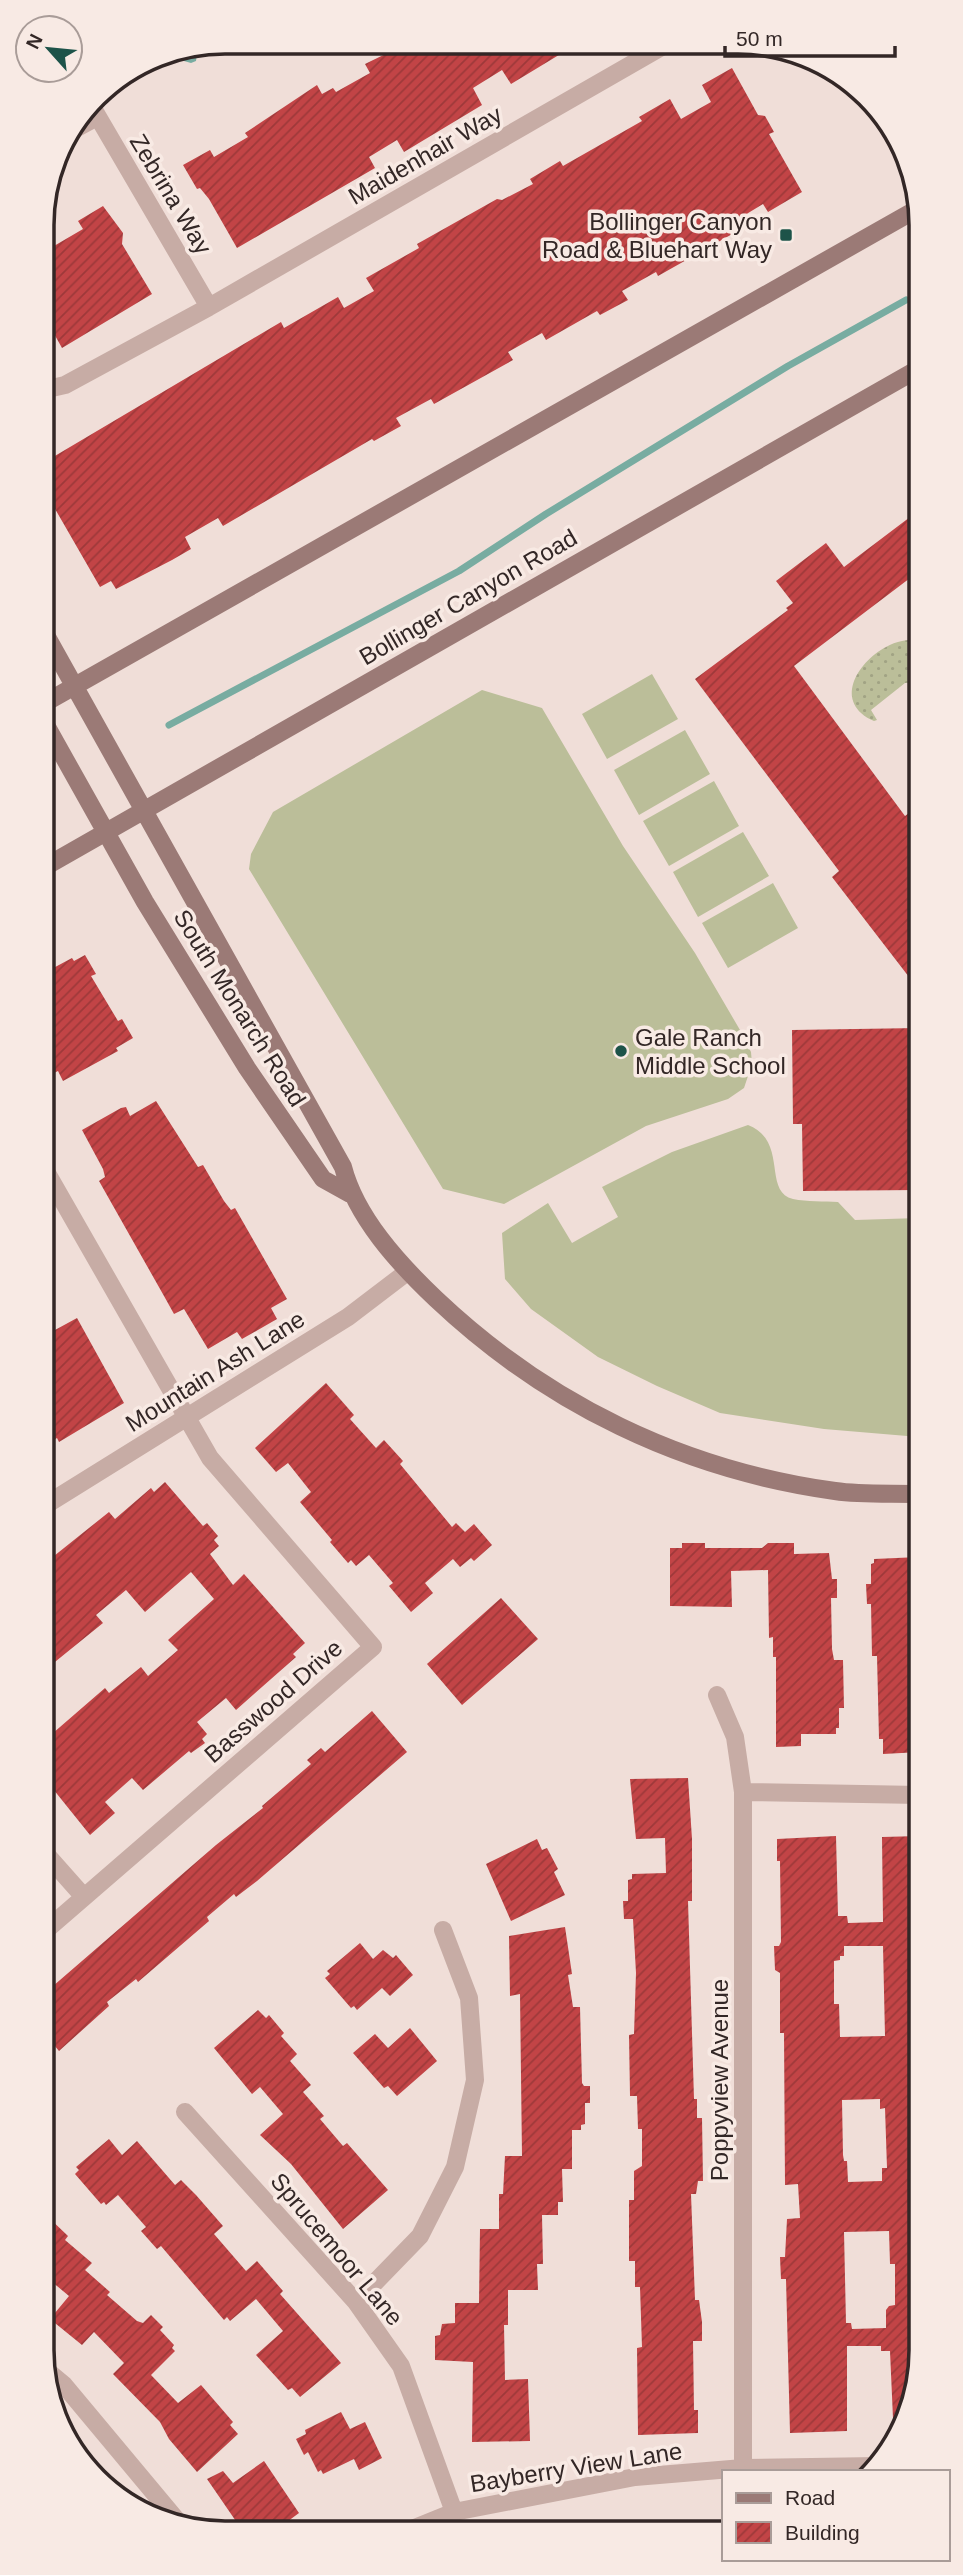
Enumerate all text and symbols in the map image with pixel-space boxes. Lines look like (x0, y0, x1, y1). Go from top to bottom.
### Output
north arrow (14, 14, 84, 84)
scale bar (725, 14, 895, 58)
text: 50 m (736, 27, 783, 50)
text: N (22, 31, 47, 52)
street label: Maidenhair Way (344, 100, 506, 210)
street label: Zebrina Way (125, 129, 217, 259)
place label: Bollinger Canyon Road & Bluehart Way (542, 208, 772, 263)
marker: Bollinger Canyon Road & Bluehart Way (778, 227, 794, 243)
street label: Bollinger Canyon Road (354, 524, 582, 670)
street label: South Monarch Road (168, 905, 312, 1111)
place label: Gale Ranch Middle School (635, 1024, 786, 1079)
marker: Gale Ranch Middle School (613, 1043, 629, 1059)
street label: Mountain Ash Lane (121, 1305, 309, 1437)
street label: Basswood Drive (199, 1634, 347, 1768)
street label: Poppyview Avenue (706, 1979, 733, 2181)
street label: Sprucemoor Lane (265, 2167, 409, 2331)
street label: Bayberry View Lane (468, 2437, 684, 2497)
legend (722, 2470, 949, 2561)
text: Road (785, 2486, 835, 2509)
text: Building (785, 2521, 860, 2544)

